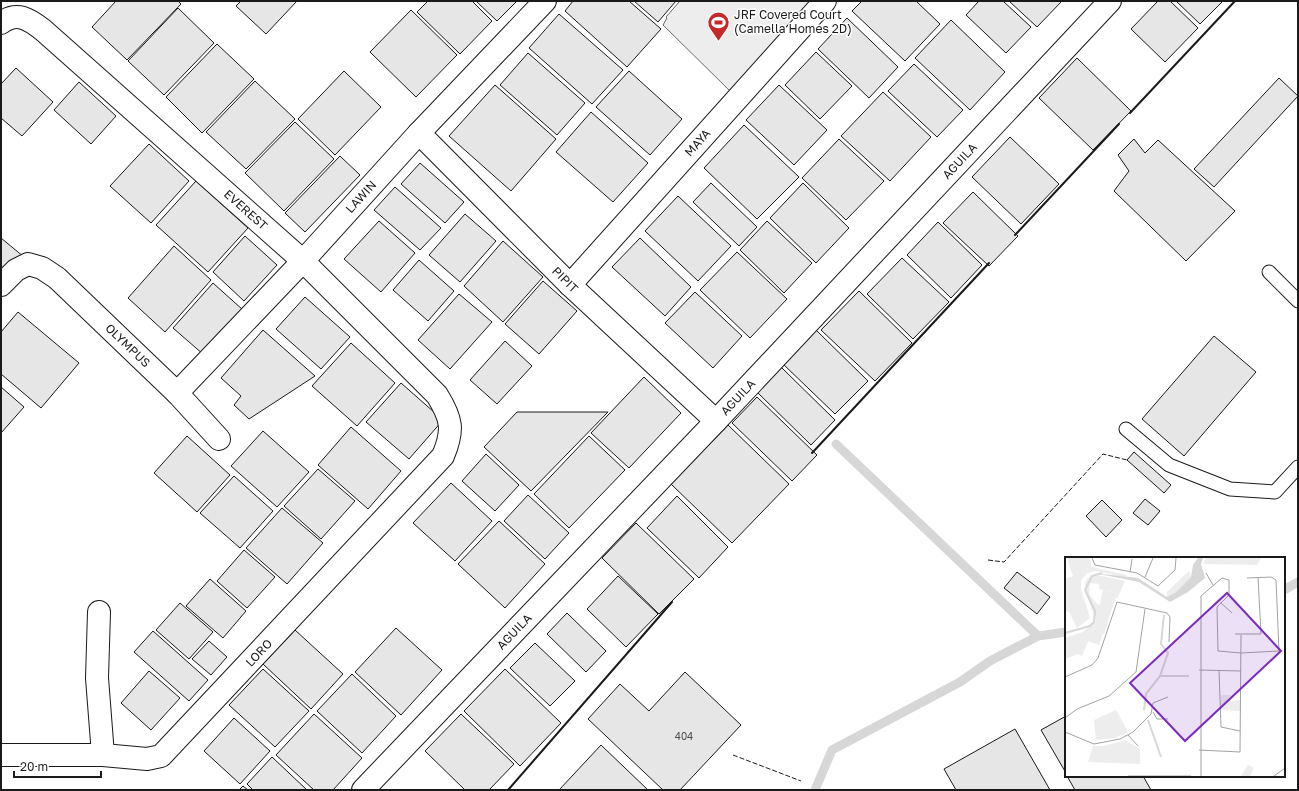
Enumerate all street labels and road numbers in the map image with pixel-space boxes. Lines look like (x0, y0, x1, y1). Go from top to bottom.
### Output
street label: MAYA (681, 126, 713, 159)
street label: AGUILA (939, 140, 980, 182)
street label: LAWIN (342, 177, 379, 216)
street label: EVEREST (221, 186, 271, 233)
street label: PIPIT (549, 263, 582, 296)
street label: OLYMPUS (102, 320, 154, 371)
street label: AGUILA (717, 376, 758, 418)
street label: AGUILA (493, 610, 535, 653)
street label: LORO (242, 636, 275, 670)

